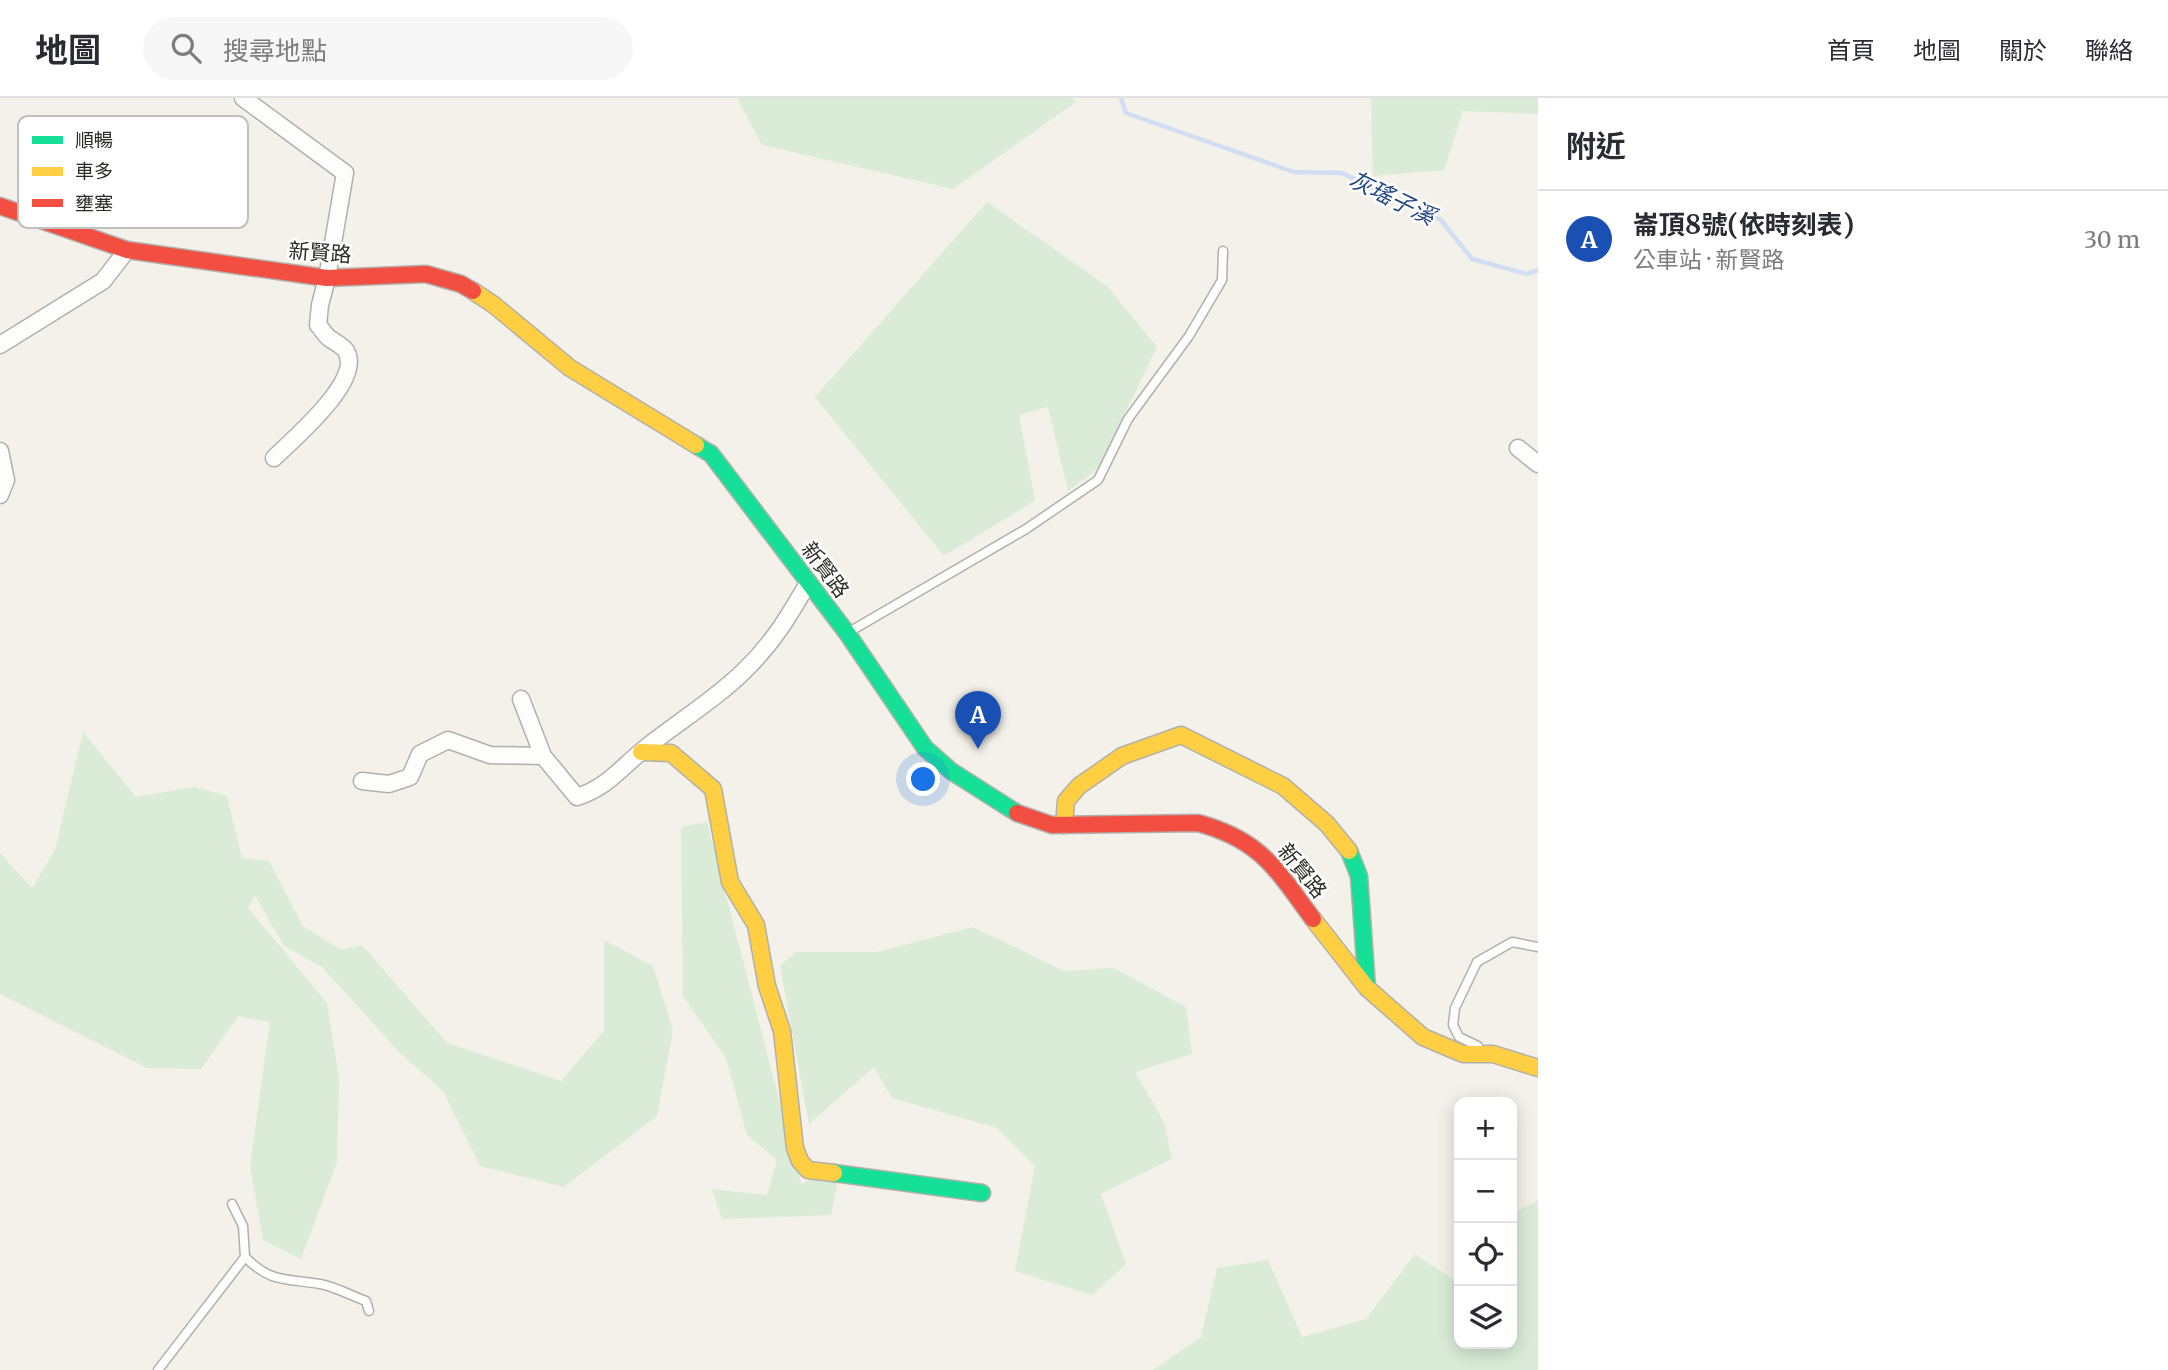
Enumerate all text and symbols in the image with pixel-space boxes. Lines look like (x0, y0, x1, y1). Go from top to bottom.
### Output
search box (143, 17, 633, 80)
icon: search (167, 29, 205, 67)
text: 地圖 (35, 30, 101, 71)
text: 搜尋地點 (223, 34, 327, 67)
text: 首頁 (1827, 35, 1875, 66)
text: 地圖 (1913, 35, 1961, 66)
text: 關於 (1999, 35, 2047, 66)
text: 聯絡 (2085, 35, 2133, 66)
legend (18, 116, 248, 228)
text: 附近 (1566, 127, 1626, 165)
text: 順暢 (75, 128, 113, 152)
text: 車多 (75, 159, 113, 183)
water label: 灰瑤子溪 (1345, 164, 1443, 232)
text: 壅塞 (75, 191, 113, 215)
text: 崙頂8號(依時刻表) (1633, 208, 1854, 241)
text: A (1581, 225, 1597, 254)
text: 30 m (2084, 225, 2140, 254)
street label: 新賢路 (288, 237, 352, 268)
text: 公車站 · 新賢路 (1633, 245, 1785, 274)
street label: 新賢路 (796, 536, 855, 603)
pin: A (955, 691, 1001, 749)
your location (906, 762, 940, 796)
street label: 新賢路 (1272, 838, 1333, 904)
map controls (1454, 1097, 1517, 1349)
button: + (1454, 1097, 1517, 1160)
button: − (1454, 1160, 1517, 1223)
button: locate (1454, 1223, 1517, 1286)
button: layers (1454, 1286, 1517, 1349)

